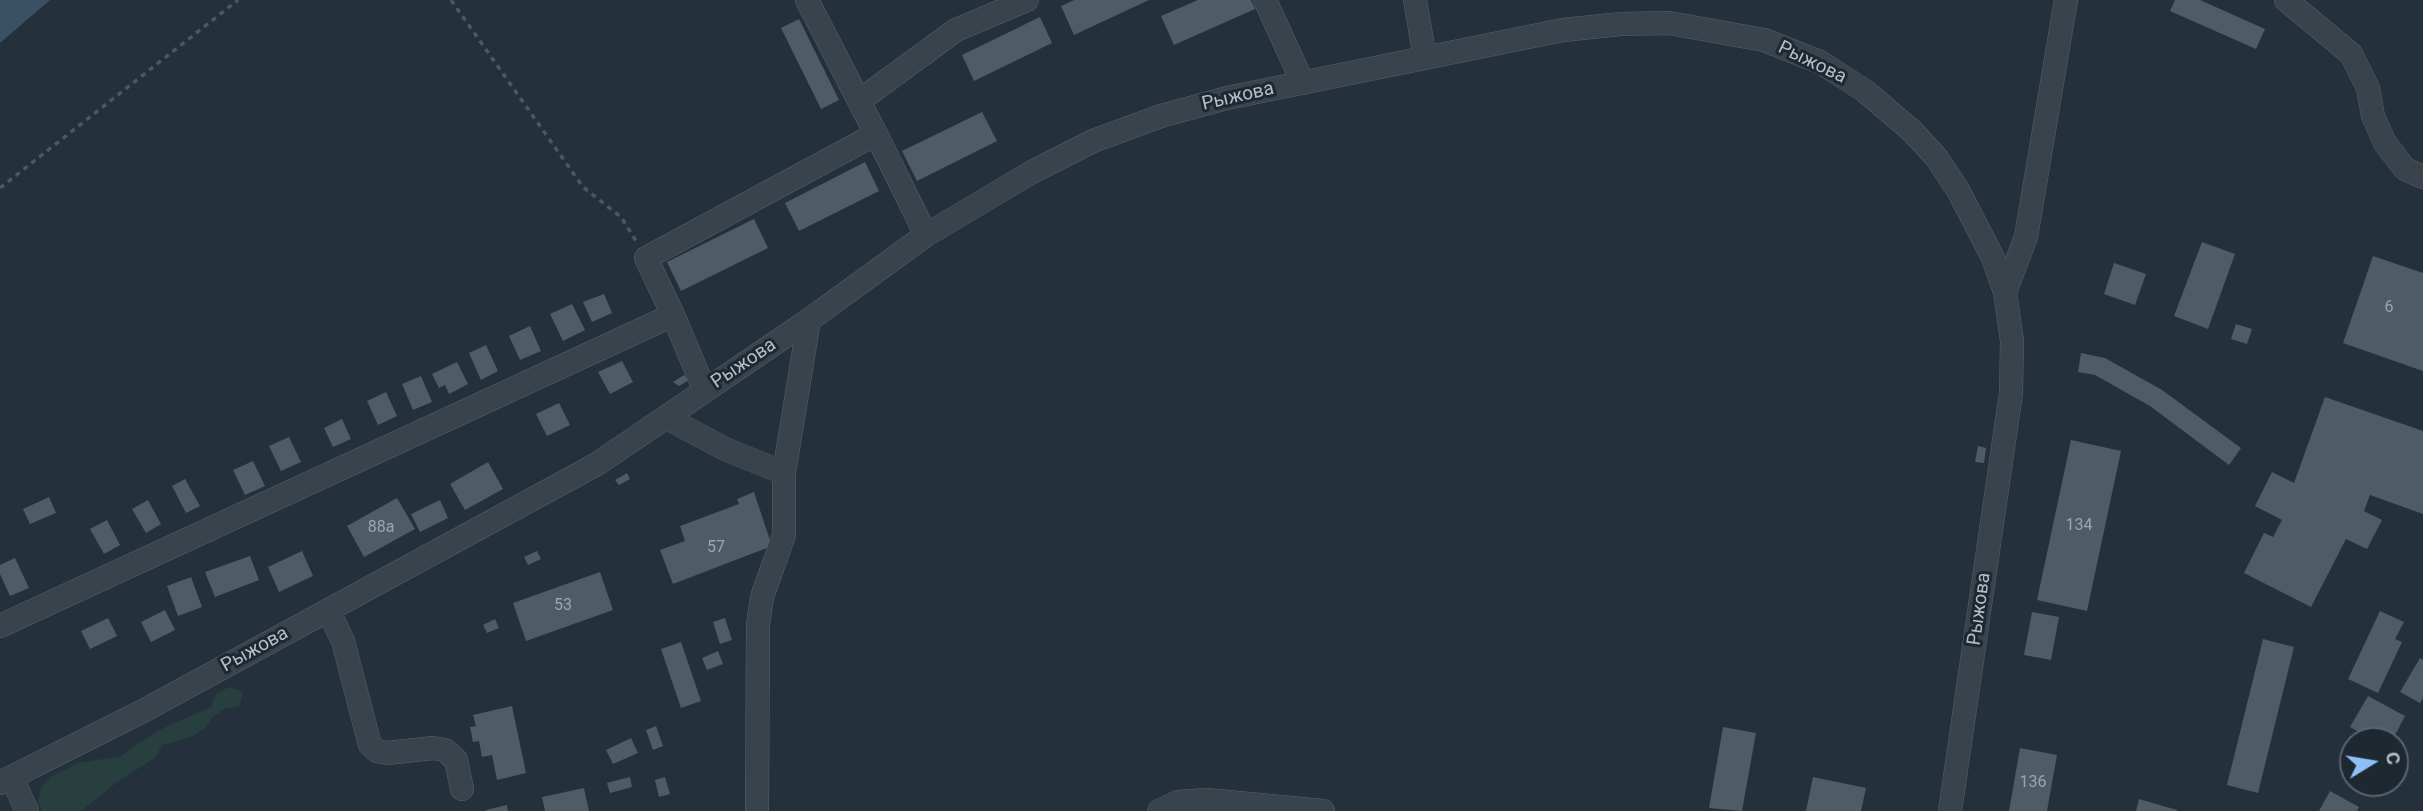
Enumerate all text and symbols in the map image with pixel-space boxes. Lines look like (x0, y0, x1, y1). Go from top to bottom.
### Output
street label: Рыжова (1774, 37, 1850, 89)
street label: Рыжова (1200, 78, 1276, 116)
house number: 6 (2385, 298, 2393, 318)
street label: Рыжова (707, 334, 781, 394)
house number: 134 (2066, 516, 2092, 536)
house number: 88а (368, 518, 394, 538)
house number: 57 (707, 538, 725, 558)
street label: Рыжова (1964, 571, 1996, 647)
house number: 53 (554, 596, 572, 616)
street label: Рыжова (217, 622, 293, 678)
north arrow (2339, 727, 2409, 797)
text: С (2381, 750, 2406, 767)
house number: 136 (2020, 773, 2046, 793)

